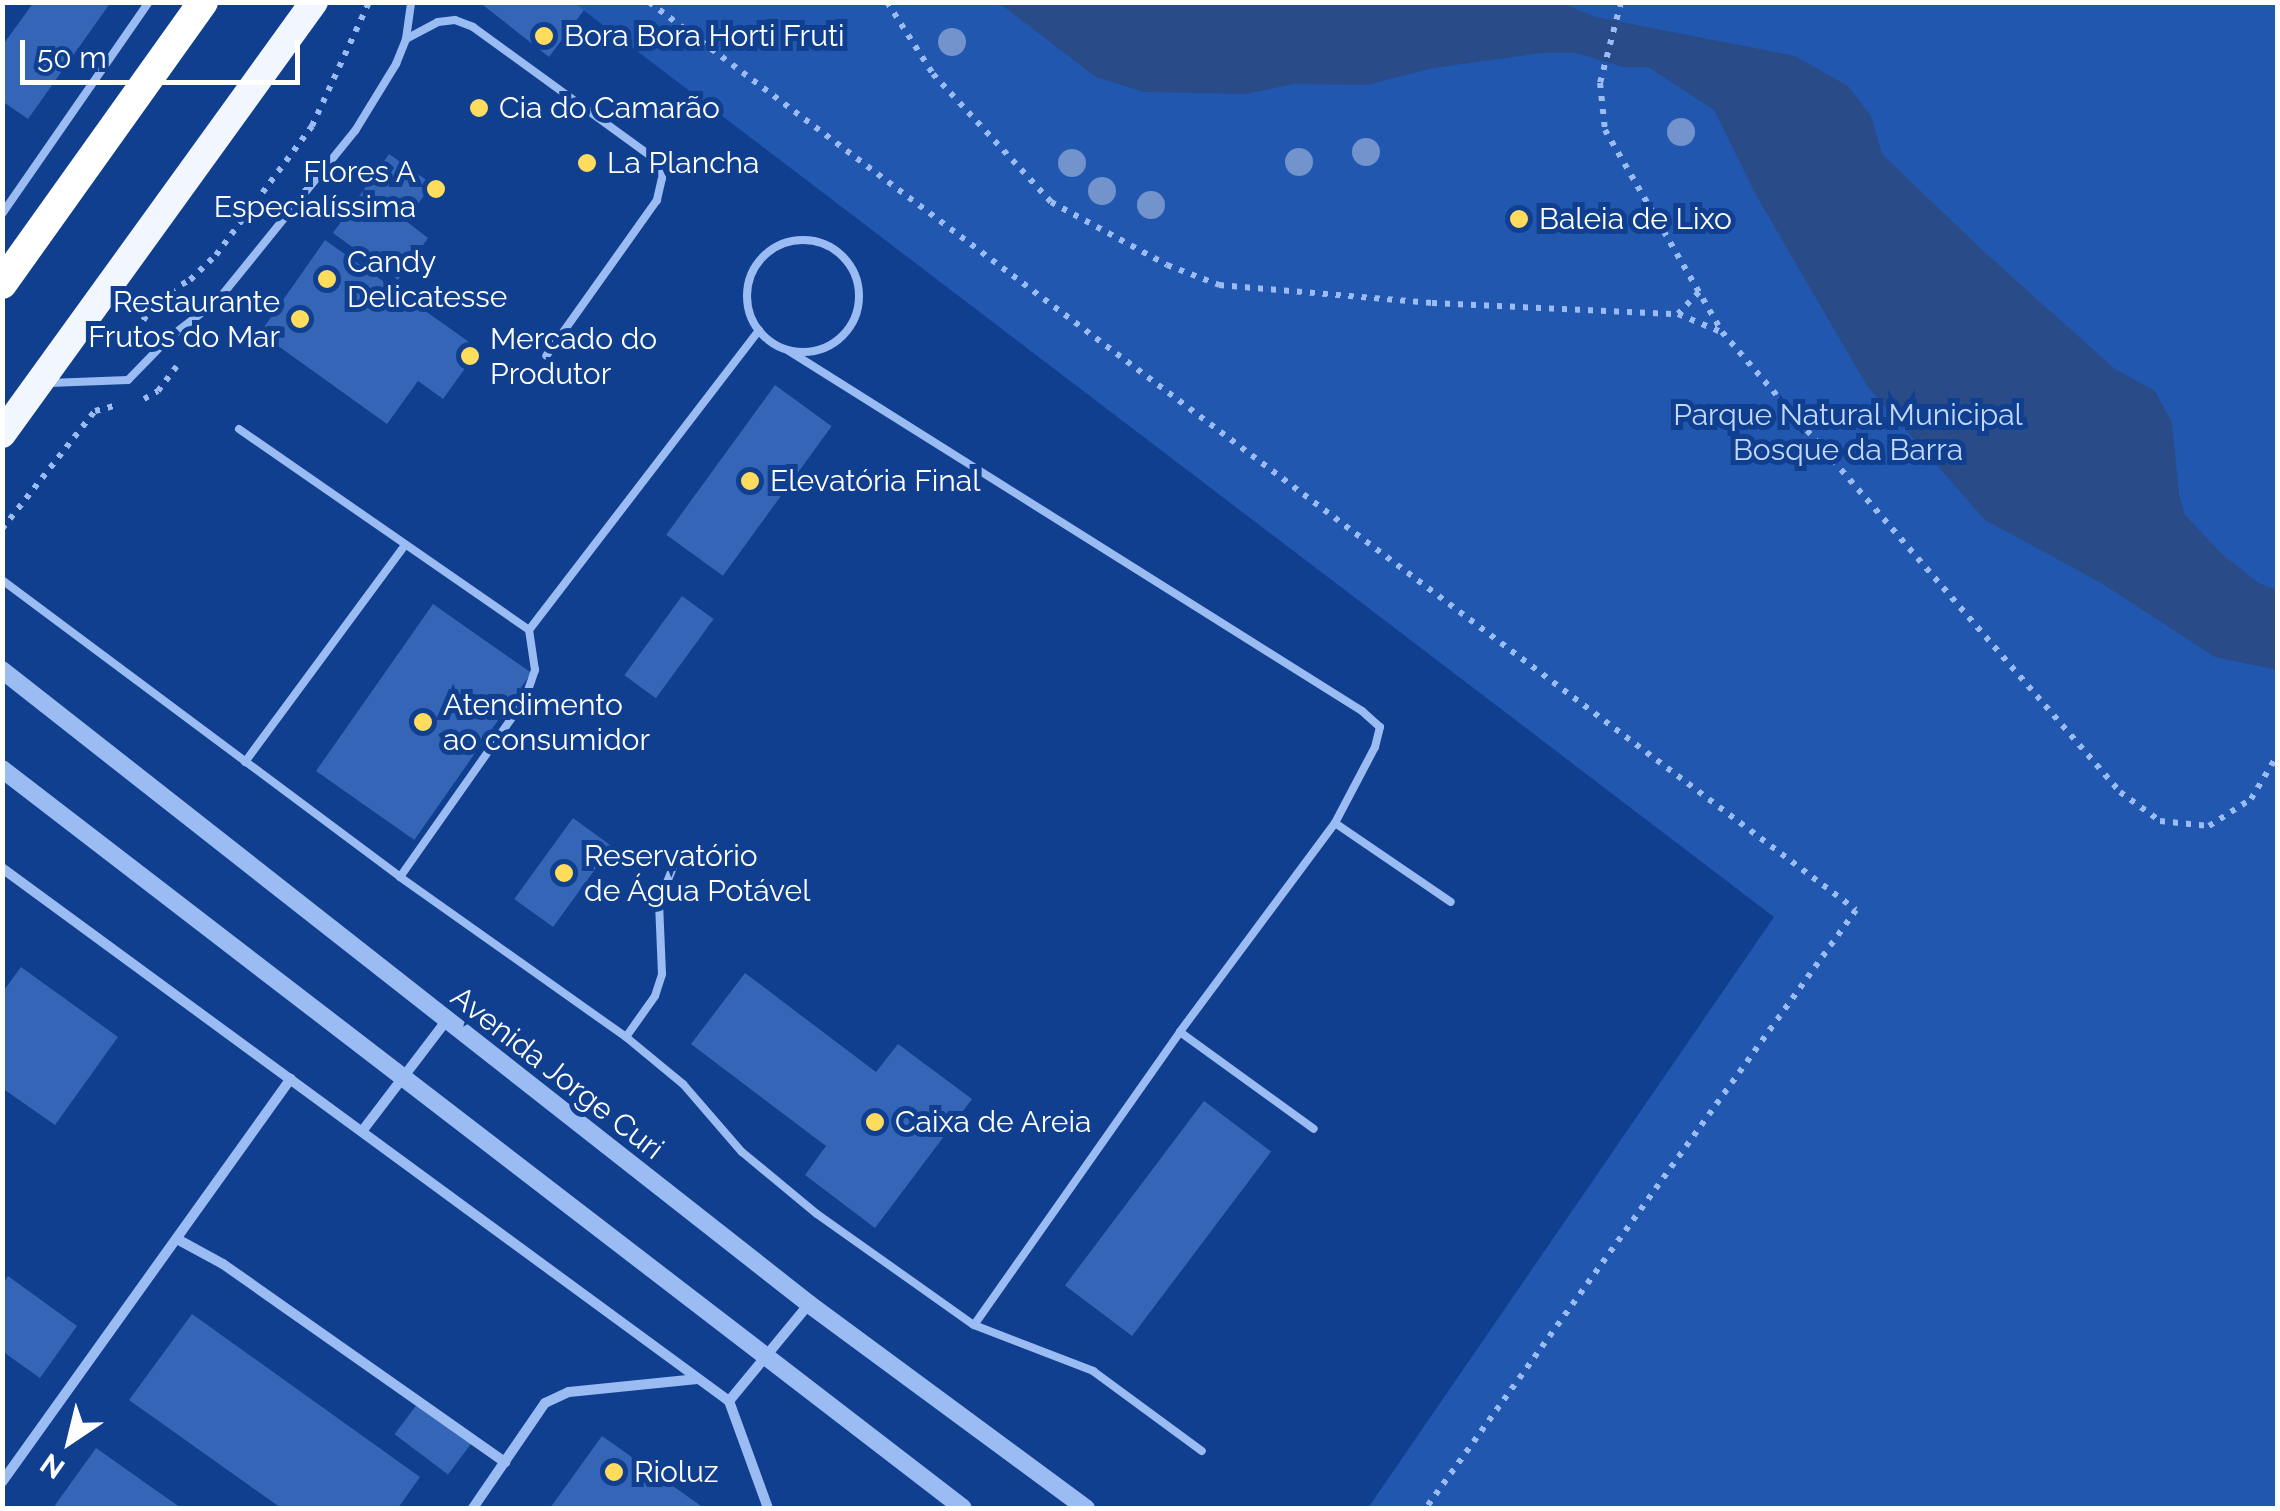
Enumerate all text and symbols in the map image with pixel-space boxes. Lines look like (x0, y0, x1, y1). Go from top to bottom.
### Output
place label: Bora Bora Horti Fruti (564, 18, 845, 54)
scale bar (25, 20, 305, 82)
marker: Bora Bora Horti Fruti (533, 25, 555, 47)
text: 50 m (37, 40, 107, 75)
place label: Cia do Camarão (499, 90, 720, 126)
marker: Cia do Camarão (468, 97, 490, 119)
place label: La Plancha (607, 145, 759, 181)
marker: La Plancha (576, 152, 598, 174)
place label: Flores A Especialíssima (214, 154, 416, 224)
marker: Flores A Especialíssima (425, 178, 447, 200)
place label: Baleia de Lixo (1539, 201, 1732, 237)
marker: Baleia de Lixo (1508, 208, 1530, 230)
place label: Candy Delicatesse (347, 244, 507, 314)
marker: Candy Delicatesse (316, 268, 338, 290)
place label: Restaurante Frutos do Mar (88, 284, 280, 354)
marker: Restaurante Frutos do Mar (289, 308, 311, 330)
place label: Mercado do Produtor (490, 321, 657, 392)
marker: Mercado do Produtor (459, 345, 481, 367)
park label: Parque Natural Municipal Bosque da Barra (1673, 397, 2023, 468)
place label: Elevatória Final (770, 463, 980, 499)
marker: Elevatória Final (739, 470, 761, 492)
place label: Atendimento ao consumidor (443, 687, 650, 758)
marker: Atendimento ao consumidor (412, 711, 434, 733)
place label: Reservatório de Água Potável (584, 838, 811, 908)
marker: Reservatório de Água Potável (553, 862, 575, 884)
street label: Avenida Jorge Curi (443, 979, 671, 1167)
place label: Caixa de Areia (895, 1104, 1092, 1140)
marker: Caixa de Areia (864, 1111, 886, 1133)
north arrow (20, 1391, 120, 1491)
text: N (34, 1446, 71, 1486)
place label: Rioluz (634, 1454, 719, 1490)
marker: Rioluz (603, 1461, 625, 1483)

